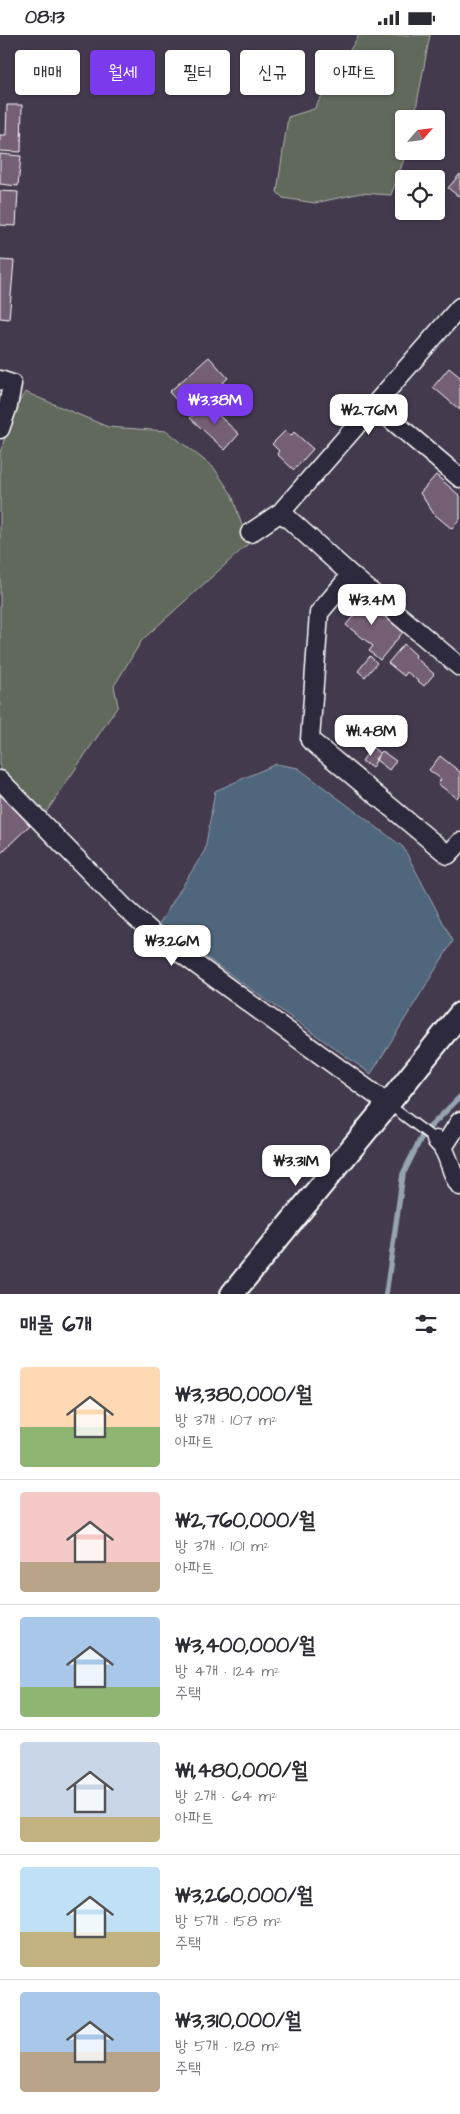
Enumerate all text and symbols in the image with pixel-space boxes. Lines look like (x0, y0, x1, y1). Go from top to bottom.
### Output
text: 08:13 (25, 4, 65, 31)
chip: 매매 (15, 50, 80, 95)
chip: 월세 (90, 50, 155, 95)
chip: 필터 (165, 50, 230, 95)
chip: 신규 (240, 50, 305, 95)
chip: 아파트 (315, 50, 394, 95)
north arrow (395, 110, 445, 160)
map controls (395, 110, 445, 220)
button: locate (395, 170, 445, 220)
pin: ₩3.38M (174, 383, 256, 426)
text: ₩3.38M (188, 389, 242, 411)
pin: ₩2.76M (328, 393, 410, 436)
text: ₩2.76M (341, 399, 397, 421)
pin: ₩3.4M (337, 583, 407, 626)
text: ₩3.4M (349, 589, 395, 611)
pin: ₩1.48M (330, 715, 412, 757)
text: ₩1.48M (346, 720, 396, 742)
pin: ₩3.26M (131, 925, 213, 967)
text: ₩3.26M (145, 930, 199, 952)
pin: ₩3.31M (255, 1145, 337, 1187)
text: ₩3.31M (273, 1150, 319, 1172)
text: 매물 6개 (20, 1310, 92, 1339)
icon: filters (412, 1310, 440, 1338)
text: ₩3,380,000/월 (175, 1380, 313, 1409)
icon: home (60, 1387, 120, 1447)
text: 방 3개 · 107 m² (175, 1409, 277, 1431)
text: 아파트 (175, 1431, 214, 1453)
text: ₩2,760,000/월 (175, 1506, 316, 1535)
icon: home (60, 1512, 120, 1572)
text: 방 3개 · 101 m² (175, 1535, 269, 1557)
text: 아파트 (175, 1557, 214, 1579)
text: ₩3,400,000/월 (175, 1631, 316, 1660)
icon: home (60, 1637, 120, 1697)
text: 방 4개 · 124 m² (175, 1660, 280, 1682)
text: 주택 (175, 1682, 201, 1704)
text: ₩1,480,000/월 (175, 1756, 308, 1785)
icon: home (60, 1762, 120, 1822)
text: 방 2개 · 64 m² (175, 1785, 277, 1807)
text: 아파트 (175, 1807, 214, 1829)
text: ₩3,260,000/월 (175, 1881, 313, 1910)
icon: home (60, 1887, 120, 1947)
text: 방 5개 · 158 m² (175, 1910, 282, 1932)
text: 주택 (175, 1932, 201, 1954)
text: ₩3,310,000/월 (175, 2006, 302, 2035)
icon: home (60, 2012, 120, 2072)
text: 방 5개 · 128 m² (175, 2035, 280, 2057)
text: 주택 (175, 2057, 201, 2079)

